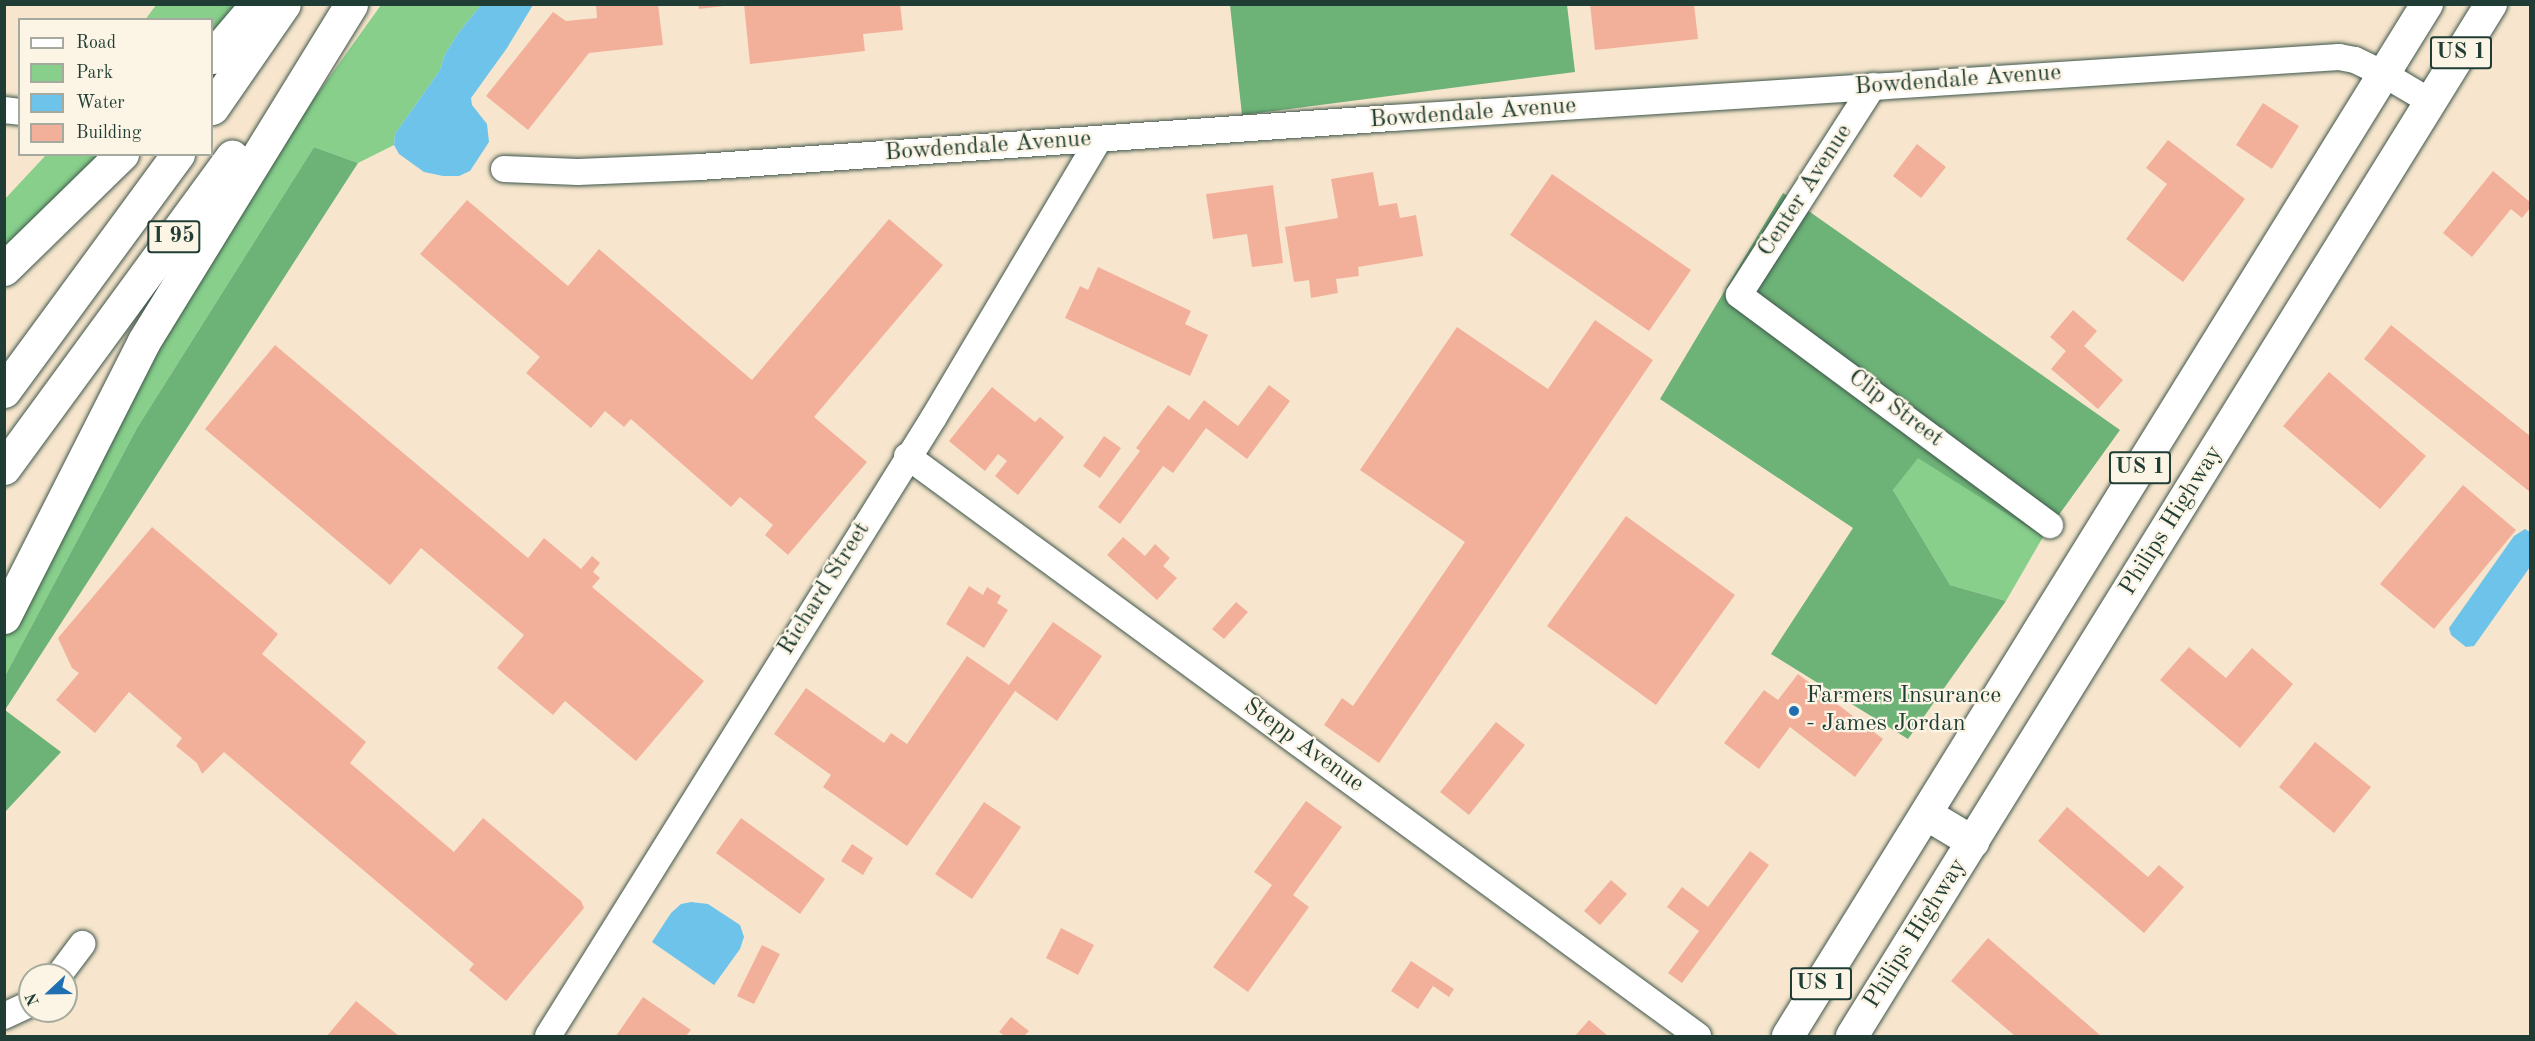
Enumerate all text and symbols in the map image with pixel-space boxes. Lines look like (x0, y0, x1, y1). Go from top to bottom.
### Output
legend (18, 18, 213, 156)
text: Road (76, 34, 116, 52)
road number: US 1 (2430, 34, 2492, 72)
street label: Bowdendale Avenue (1854, 59, 2062, 103)
text: Park (76, 64, 113, 82)
street label: Bowdendale Avenue (1369, 92, 1577, 136)
text: Water (76, 94, 125, 112)
street label: Center Avenue (1752, 119, 1860, 263)
text: Building (76, 124, 141, 142)
street label: Bowdendale Avenue (884, 125, 1092, 169)
road number: I 95 (147, 218, 201, 256)
street label: Clip Street (1842, 364, 1948, 454)
street label: Philips Highway (2114, 441, 2230, 601)
road number: US 1 (2108, 449, 2172, 487)
street label: Richard Street (773, 517, 877, 661)
place label: Farmers Insurance - James Jordan (1806, 683, 2001, 739)
street label: Stepp Avenue (1237, 693, 1369, 799)
marker: Farmers Insurance - James Jordan (1787, 704, 1801, 718)
street label: Philips Highway (1858, 854, 1974, 1014)
north arrow (18, 963, 78, 1023)
road number: US 1 (1790, 965, 1852, 1003)
text: N (23, 990, 43, 1008)

